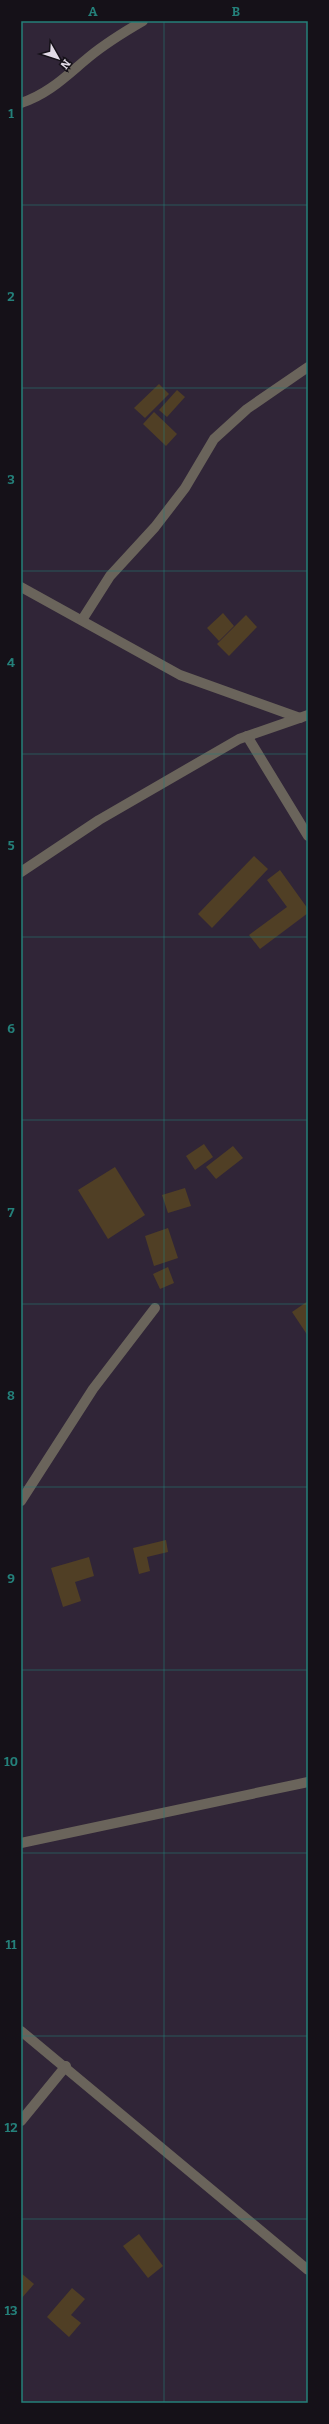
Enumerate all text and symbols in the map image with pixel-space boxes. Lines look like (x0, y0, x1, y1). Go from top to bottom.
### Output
text: A (88, 4, 98, 19)
text: B (232, 4, 240, 19)
north arrow (38, 38, 78, 78)
text: N (57, 57, 73, 72)
text: 1 (8, 106, 14, 121)
text: 2 (7, 289, 15, 304)
text: 3 (7, 472, 15, 487)
text: 4 (7, 655, 15, 670)
text: 5 (7, 838, 15, 853)
text: 6 (7, 1021, 15, 1036)
text: 7 (8, 1205, 15, 1220)
text: 8 (7, 1388, 15, 1403)
text: 9 (7, 1571, 15, 1586)
text: 10 (4, 1754, 18, 1769)
text: 11 (5, 1937, 17, 1952)
text: 12 (5, 2120, 17, 2135)
text: 13 (4, 2303, 18, 2318)

